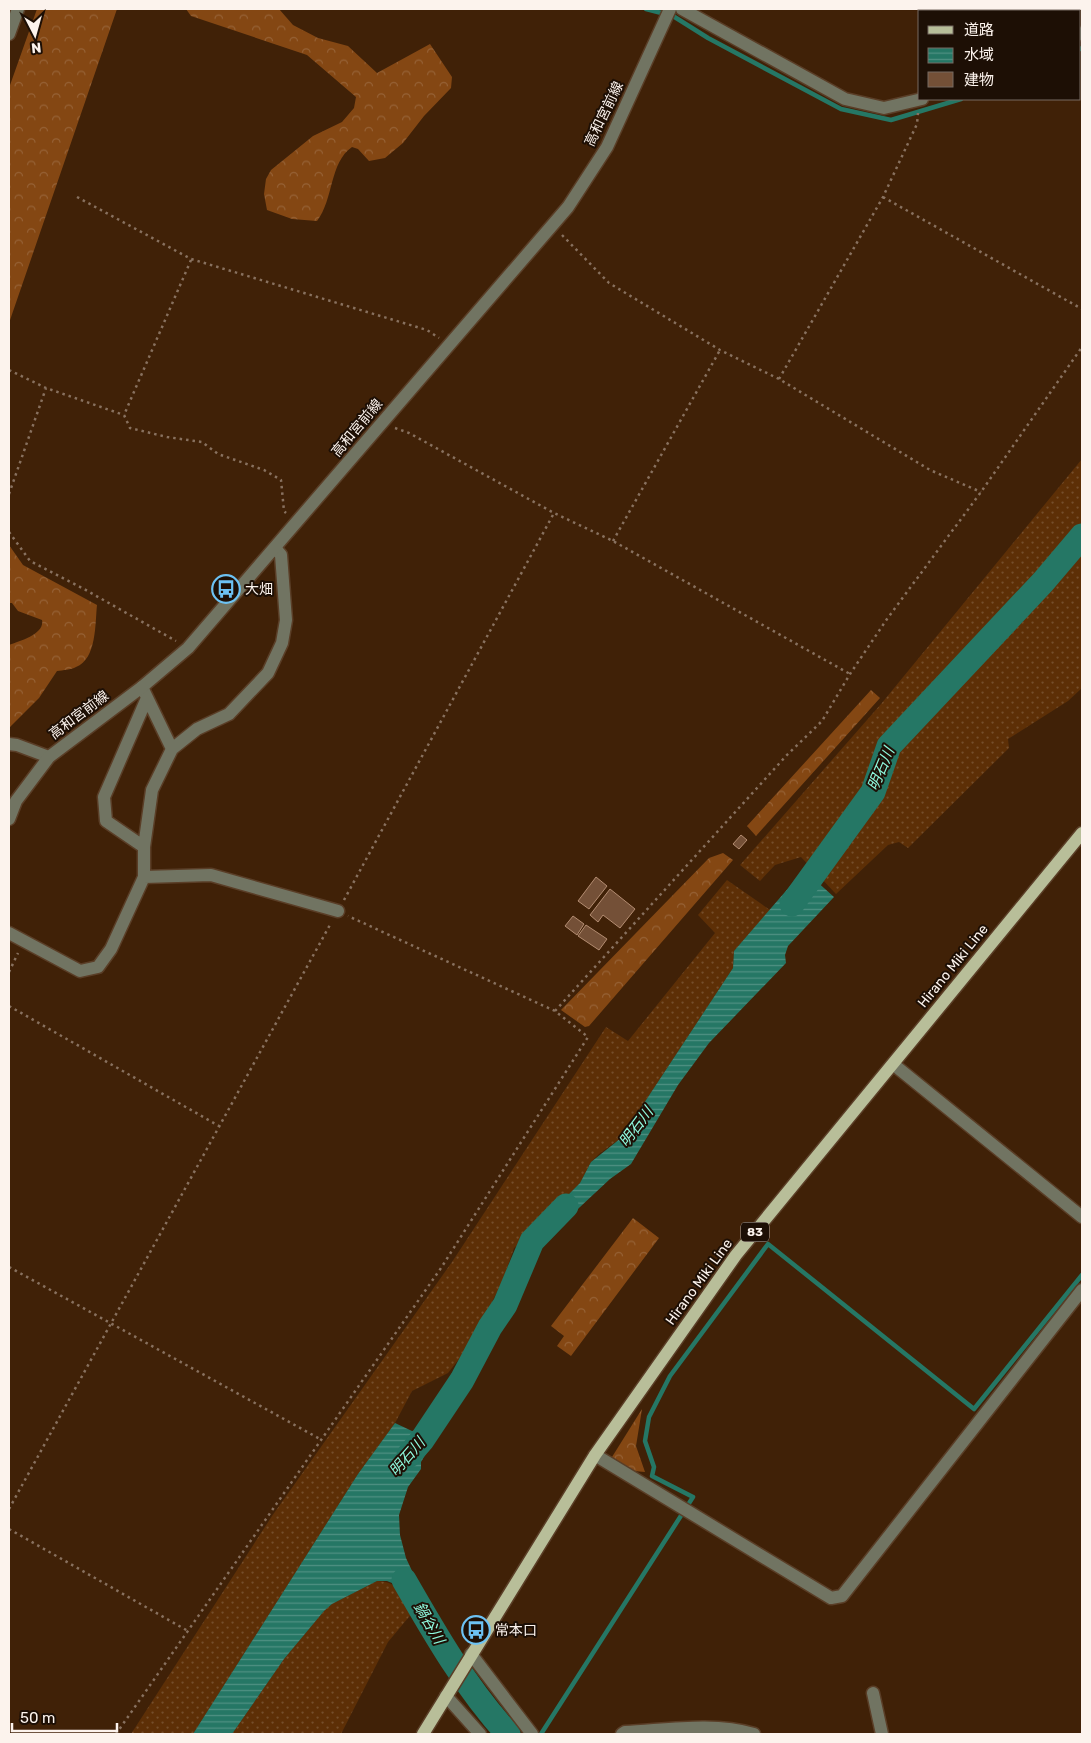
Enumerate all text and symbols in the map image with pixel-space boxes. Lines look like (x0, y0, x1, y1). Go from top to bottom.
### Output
north arrow (10, 10, 60, 60)
legend (918, 10, 1081, 100)
text: 道路 (964, 21, 994, 39)
text: N (30, 38, 42, 56)
text: 水域 (964, 46, 994, 64)
text: 建物 (964, 71, 994, 89)
street label: 高和宮前線 (581, 79, 627, 149)
street label: 高和宮前線 (328, 396, 386, 460)
bus stop icon: 大畑 (211, 574, 241, 604)
place label: 大畑 (245, 581, 273, 598)
street label: 高和宮前線 (46, 687, 112, 743)
water label: 明石川 (864, 743, 899, 793)
street label: Hirano Miki Line (914, 921, 992, 1011)
water label: 明石川 (615, 1102, 658, 1150)
road number: 83 (741, 1222, 769, 1242)
street label: Hirano Miki Line (662, 1235, 736, 1328)
water label: 明石川 (385, 1433, 430, 1480)
water label: 鍋谷川 (410, 1599, 449, 1649)
bus stop icon: 常本口 (461, 1615, 491, 1645)
place label: 常本口 (495, 1622, 537, 1639)
scale bar (12, 1700, 118, 1732)
text: 50 m (20, 1709, 55, 1727)

